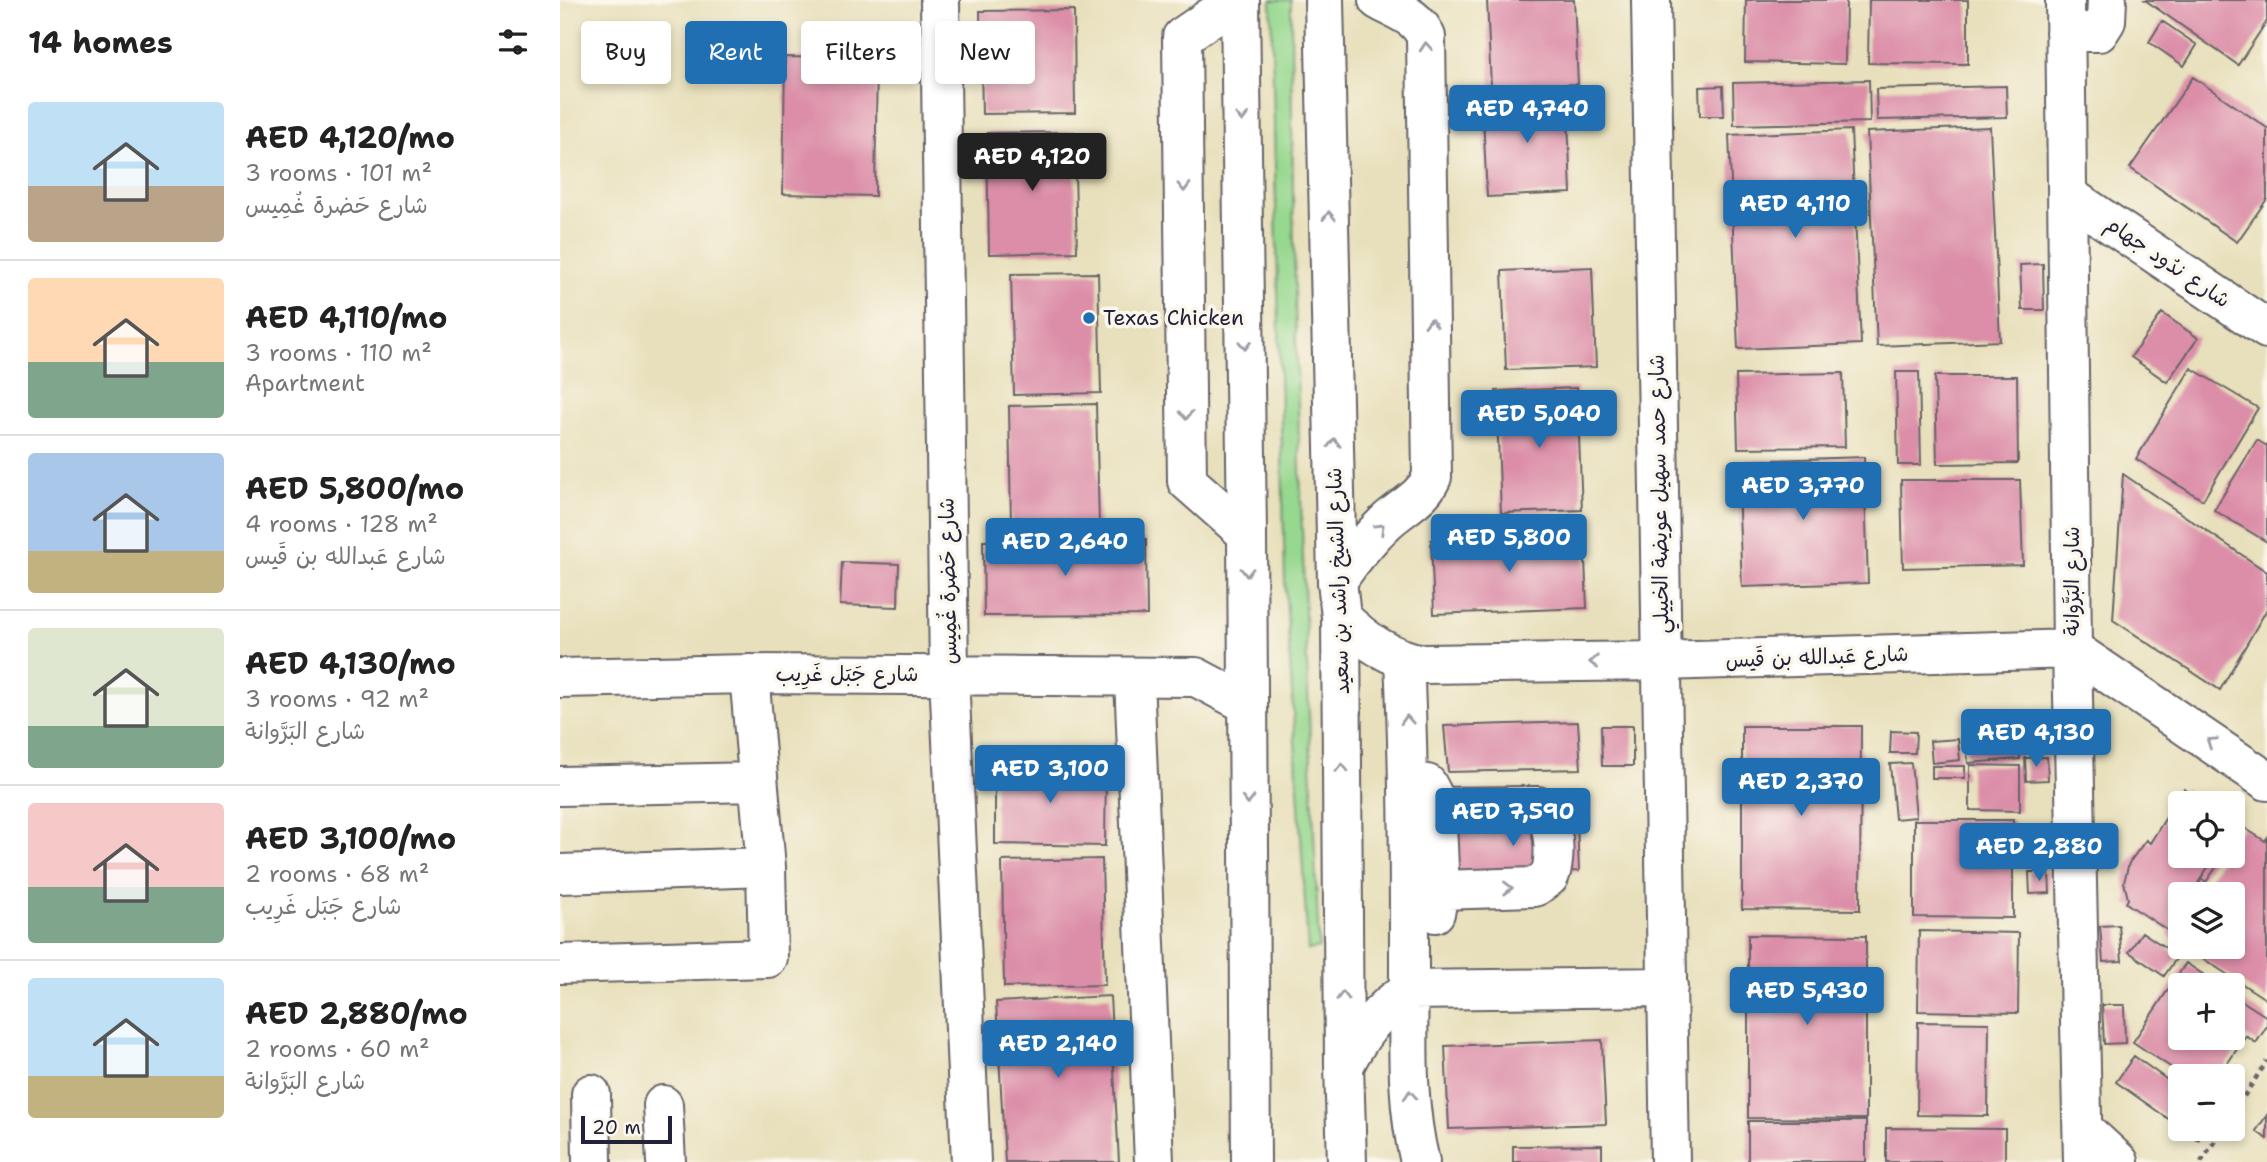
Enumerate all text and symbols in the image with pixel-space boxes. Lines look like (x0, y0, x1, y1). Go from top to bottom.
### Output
chip: Buy (581, 21, 671, 84)
chip: Rent (685, 21, 787, 84)
chip: Filters (801, 21, 921, 84)
chip: New (935, 21, 1035, 84)
text: 14 homes (28, 22, 173, 63)
icon: filters (494, 23, 532, 61)
one-way arrow (1419, 41, 1434, 52)
pin: AED 4,740 (1447, 86, 1607, 145)
text: AED 4,740 (1465, 93, 1589, 123)
one-way arrow (1234, 112, 1249, 123)
text: AED 4,120/mo (245, 117, 455, 158)
icon: home (84, 130, 168, 214)
pin: AED 4,120 (952, 134, 1112, 193)
text: AED 4,120 (973, 141, 1091, 171)
text: 3 rooms · 101 m² (245, 158, 432, 188)
pin: AED 4,110 (1715, 180, 1875, 240)
one-way arrow (1176, 182, 1191, 193)
text: AED 4,110 (1739, 188, 1851, 218)
text: شارع حَضرة غُمِيس (245, 190, 428, 220)
one-way arrow (1321, 210, 1337, 220)
street label: شارع ندُود جهام (2099, 210, 2236, 316)
text: AED 4,110/mo (245, 297, 448, 338)
place label: Texas Chicken (1103, 304, 1244, 332)
icon: home (84, 306, 168, 390)
marker: Texas Chicken (1081, 310, 1097, 326)
one-way arrow (1423, 318, 1438, 329)
text: 3 rooms · 110 m² (245, 338, 432, 368)
one-way arrow (1237, 339, 1252, 350)
street label: شارع حمد سهيل عويضة الخييلي (1643, 354, 1680, 634)
text: Apartment (245, 368, 365, 398)
pin: AED 5,040 (1459, 391, 1619, 450)
text: AED 5,040 (1477, 398, 1601, 428)
one-way arrow (1178, 410, 1194, 420)
one-way arrow (1327, 437, 1342, 448)
pin: AED 3,770 (1723, 462, 1883, 522)
street label: شارع الشيخ راشد بن سعيد (1320, 467, 1357, 695)
text: AED 5,800/mo (245, 468, 464, 509)
text: AED 3,770 (1741, 470, 1865, 500)
icon: home (84, 481, 168, 565)
street label: شارع حَضرة غُمِيس (933, 497, 964, 665)
text: 4 rooms · 128 m² (245, 509, 438, 539)
pin: AED 5,800 (1429, 514, 1589, 574)
pin: AED 2,640 (985, 518, 1145, 578)
text: AED 5,800 (1447, 522, 1571, 552)
one-way arrow (1372, 524, 1384, 536)
text: AED 2,640 (1002, 526, 1128, 556)
street label: شارع البَرَّوانة (2058, 526, 2087, 636)
text: شارع عَبدالله بن قَيس (245, 541, 446, 571)
one-way arrow (1239, 567, 1255, 578)
street label: شارع عَبدالله بن قَيس (1725, 639, 1909, 675)
text: AED 4,130/mo (245, 643, 456, 684)
one-way arrow (1588, 654, 1599, 670)
icon: home (84, 656, 168, 740)
street label: شارع جَبَل غَرِيب (775, 660, 919, 690)
text: 3 rooms · 92 m² (245, 684, 429, 714)
pin: AED 4,130 (1956, 710, 2116, 769)
one-way arrow (1399, 715, 1414, 726)
text: شارع البَرَّوانة (245, 716, 365, 746)
text: AED 4,130 (1977, 717, 2095, 747)
one-way arrow (2205, 737, 2218, 750)
pin: AED 3,100 (970, 746, 1130, 805)
text: AED 3,100 (991, 753, 1109, 783)
pin: AED 2,370 (1721, 758, 1881, 818)
one-way arrow (1334, 763, 1350, 773)
text: AED 2,370 (1738, 766, 1864, 796)
pin: AED 7,590 (1433, 788, 1593, 848)
map controls (2168, 791, 2245, 1141)
button: locate (2168, 791, 2245, 868)
one-way arrow (1240, 795, 1256, 805)
text: AED 7,590 (1451, 796, 1575, 826)
text: AED 3,100/mo (245, 818, 456, 859)
pin: AED 2,880 (1959, 824, 2119, 883)
icon: home (84, 831, 168, 915)
text: AED 2,880 (1976, 831, 2103, 861)
text: 2 rooms · 68 m² (245, 859, 429, 889)
one-way arrow (1503, 880, 1514, 896)
button: layers (2168, 882, 2245, 959)
text: شارع جَبَل غَرِيب (245, 891, 402, 921)
pin: AED 5,430 (1727, 968, 1887, 1027)
button: + (2168, 973, 2245, 1050)
text: AED 5,430 (1746, 975, 1868, 1005)
one-way arrow (1336, 990, 1351, 1001)
text: AED 2,880/mo (245, 993, 468, 1034)
icon: home (84, 1006, 168, 1090)
pin: AED 2,140 (978, 1020, 1138, 1080)
text: AED 2,140 (999, 1028, 1117, 1058)
text: 2 rooms · 60 m² (245, 1034, 430, 1064)
button: − (2168, 1064, 2245, 1141)
text: شارع البَرَّوانة (245, 1066, 365, 1096)
one-way arrow (1403, 1089, 1418, 1100)
scale bar (581, 1113, 672, 1145)
text: 20 m (592, 1115, 641, 1140)

